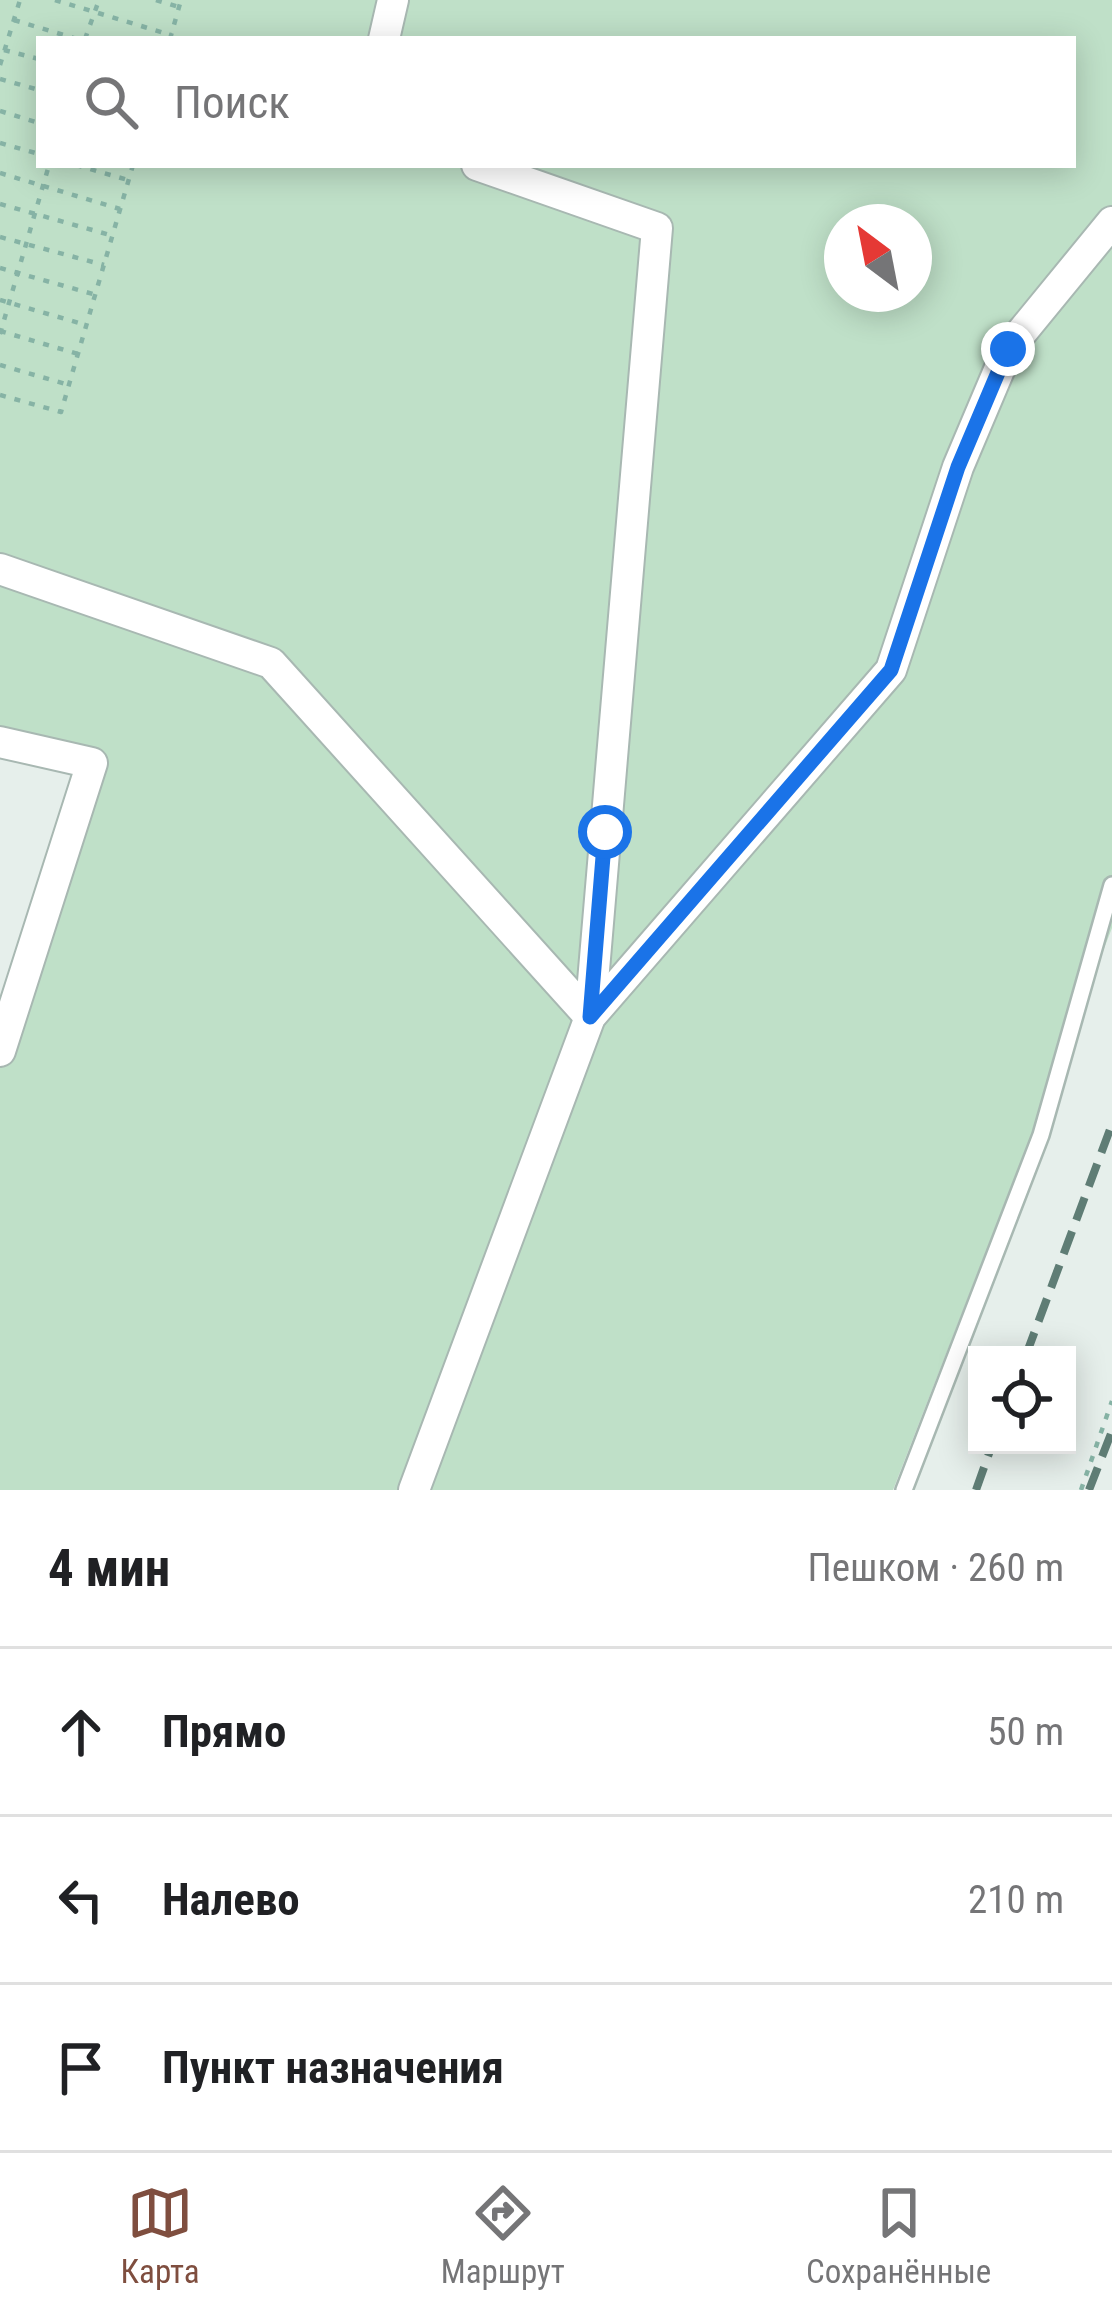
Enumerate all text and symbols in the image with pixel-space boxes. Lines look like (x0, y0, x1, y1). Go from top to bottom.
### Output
search box (36, 36, 1076, 168)
icon: search (78, 69, 144, 135)
text: Поиск (174, 76, 290, 129)
north arrow (824, 204, 932, 312)
route end (981, 322, 1035, 376)
route start (578, 805, 632, 859)
map controls (968, 1346, 1076, 1454)
button: locate (968, 1346, 1076, 1454)
text: 4 мин (48, 1539, 170, 1598)
text: Пешком · 260 m (807, 1545, 1064, 1591)
icon: ahead (48, 1699, 114, 1765)
text: Прямо (162, 1705, 286, 1758)
text: 50 m (987, 1709, 1064, 1755)
icon: left (48, 1867, 114, 1933)
text: Налево (162, 1873, 300, 1926)
text: 210 m (968, 1877, 1064, 1923)
icon: arrive (48, 2035, 114, 2101)
text: Пункт назначения (162, 2041, 504, 2094)
tab: Карта (121, 2180, 199, 2291)
tab: Маршрут (441, 2180, 565, 2291)
tab: Сохранённые (806, 2180, 991, 2291)

